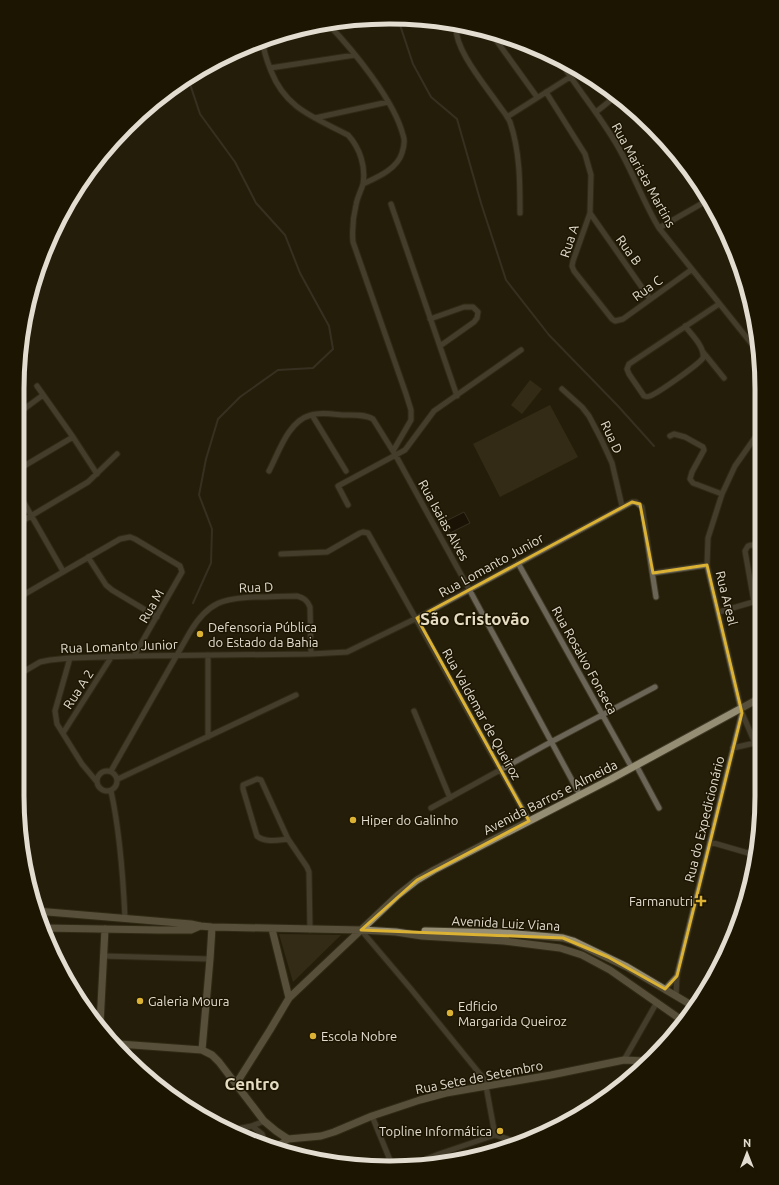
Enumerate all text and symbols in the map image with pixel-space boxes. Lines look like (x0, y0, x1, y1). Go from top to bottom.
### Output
street label: Rua Marieta Martins (609, 120, 679, 230)
street label: Rua A (557, 222, 581, 259)
street label: Rua B (614, 232, 644, 268)
street label: Rua C (629, 273, 665, 303)
street label: Rua D (598, 418, 626, 456)
street label: Rua Isaias Alves (416, 477, 472, 563)
street label: Rua Lomanto Junior (436, 530, 546, 600)
street label: Rua Areal (713, 569, 741, 627)
street label: Rua D (239, 579, 273, 595)
street label: Rua M (136, 587, 166, 625)
street label: Rua Rosalvo Fonseca (550, 604, 620, 716)
district label: São Cristovão (420, 609, 530, 628)
place label: Defensoria Pública do Estado da Bahia (208, 620, 319, 649)
marker: Defensoria Pública do Estado da Bahia (195, 629, 205, 639)
street label: Rua Lomanto Junior (60, 637, 178, 655)
street label: Rua Valdemar de Queiroz (439, 646, 524, 783)
street label: Rua A 2 (60, 667, 96, 711)
street label: Rua do Expedicionário (682, 754, 726, 884)
street label: Avenida Barros e Almeida (481, 757, 619, 837)
place label: Hiper do Galinho (361, 813, 458, 827)
marker: Hiper do Galinho (348, 815, 358, 825)
place label: Farmanutri (629, 894, 693, 908)
marker: Farmanutri (696, 896, 706, 906)
street label: Avenida Luiz Viana (452, 913, 560, 933)
place label: Galeria Moura (148, 994, 230, 1008)
marker: Galeria Moura (135, 996, 145, 1006)
place label: Edficio Margarida Queiroz (458, 999, 567, 1029)
marker: Edficio Margarida Queiroz (445, 1008, 455, 1018)
place label: Escola Nobre (321, 1029, 397, 1043)
marker: Escola Nobre (308, 1031, 318, 1041)
street label: Rua Sete de Setembro (414, 1058, 544, 1096)
district label: Centro (225, 1074, 279, 1093)
place label: Topline Informática (379, 1124, 492, 1138)
marker: Topline Informática (495, 1126, 505, 1136)
north arrow (727, 1133, 767, 1173)
text: N (743, 1137, 751, 1149)

